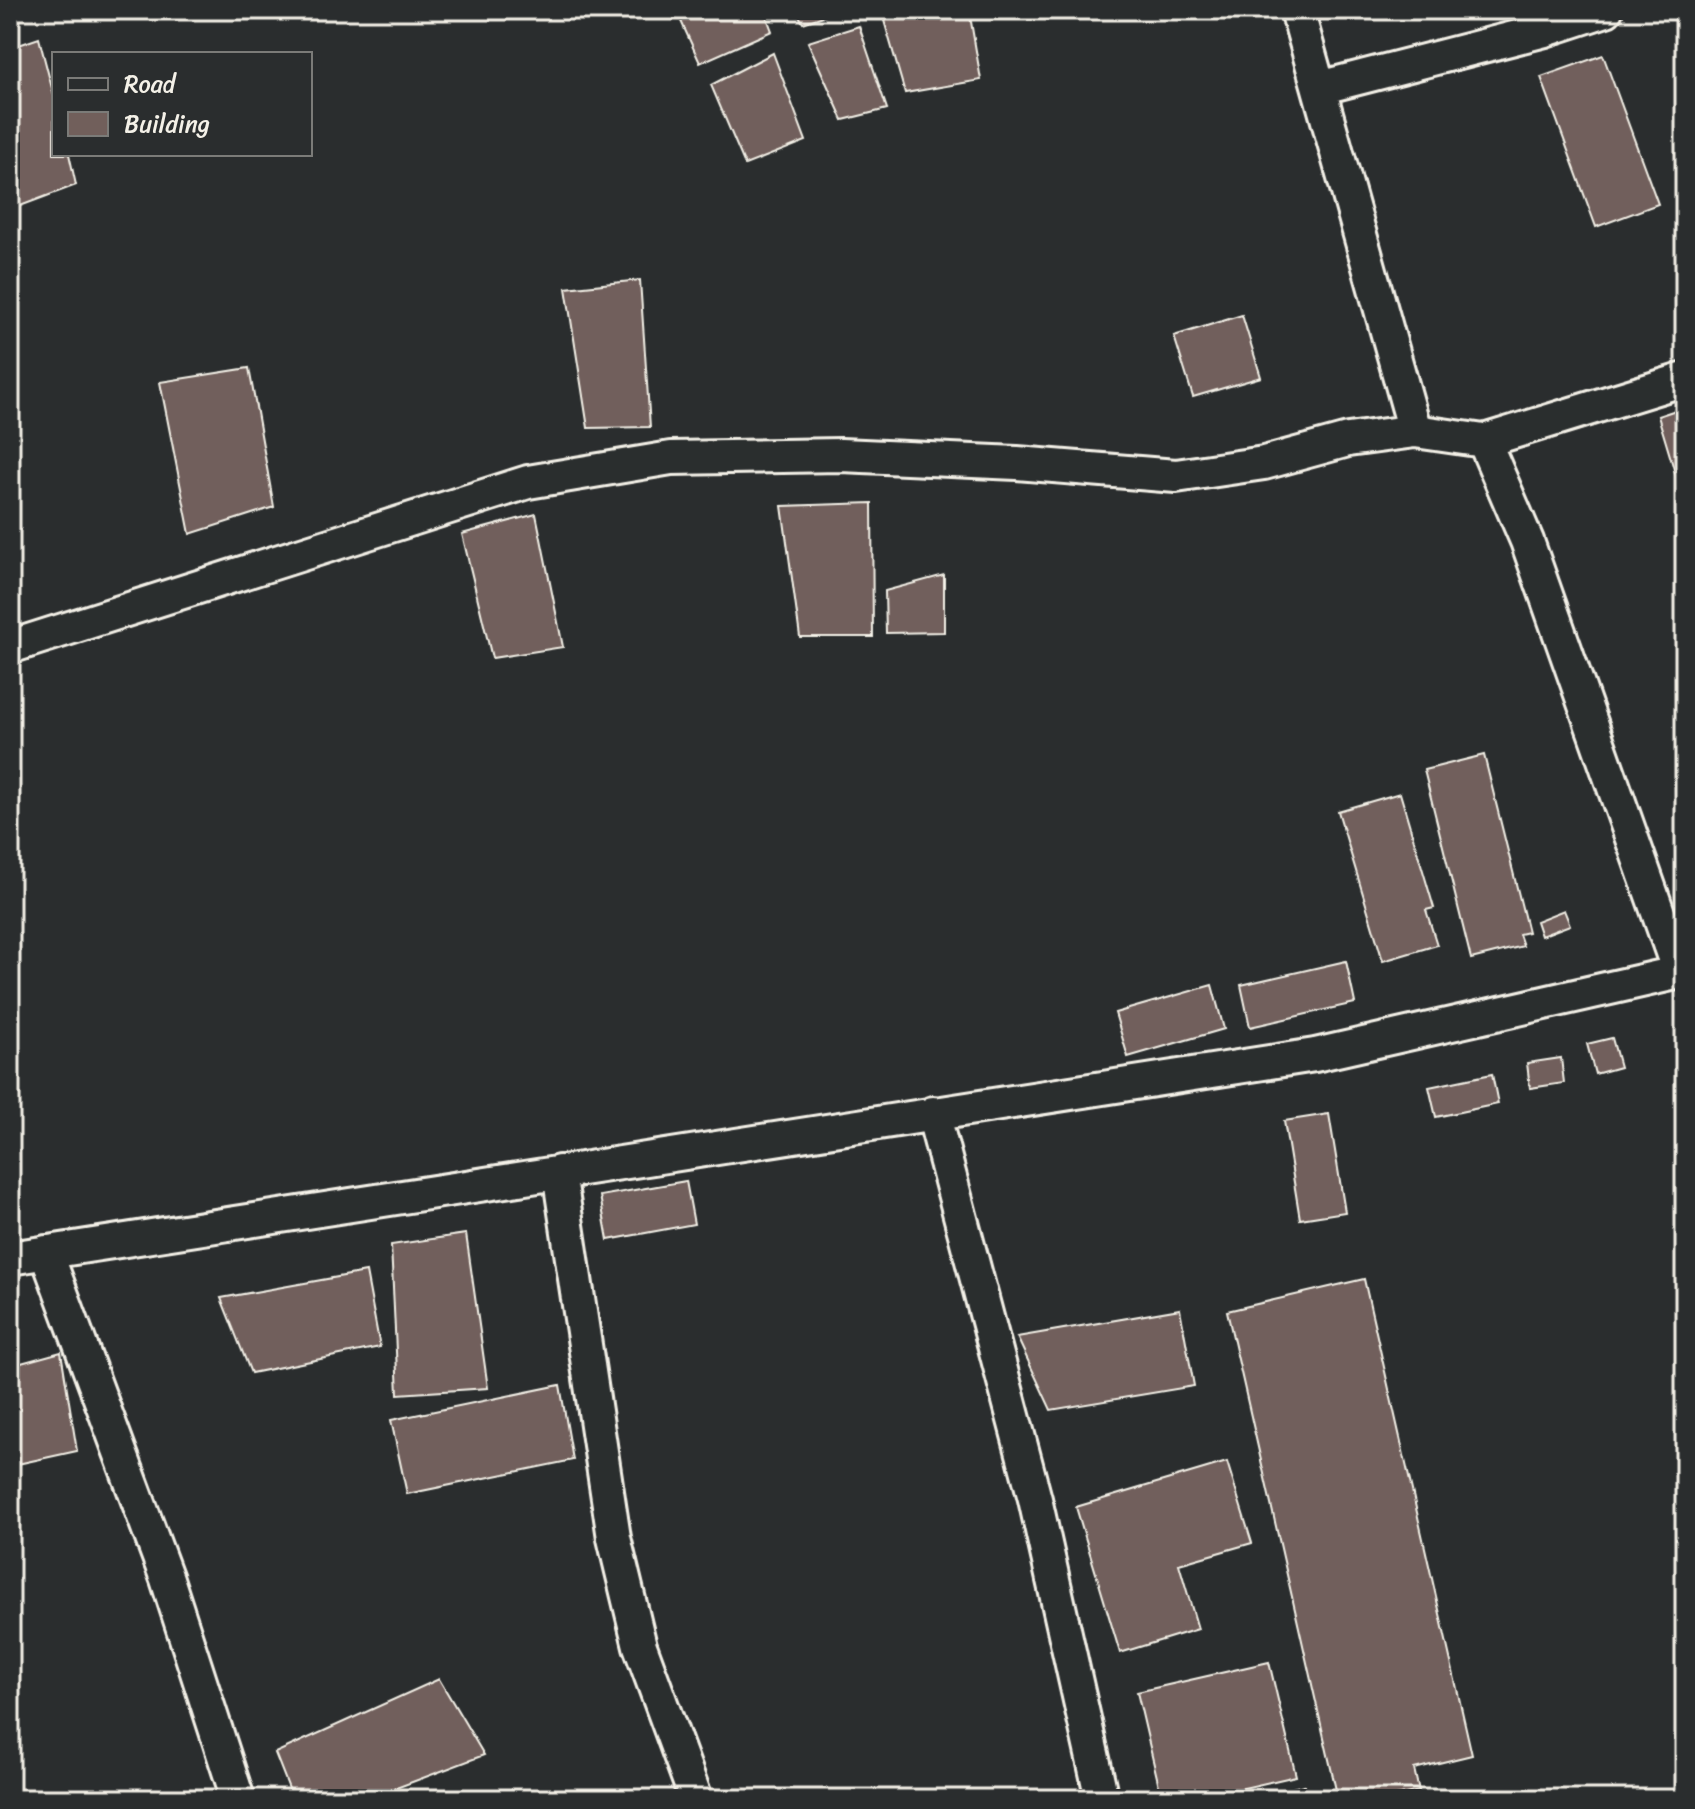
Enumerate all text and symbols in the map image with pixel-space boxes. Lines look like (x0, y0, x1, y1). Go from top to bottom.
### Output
legend (52, 52, 312, 156)
text: Road (124, 63, 178, 105)
text: Building (124, 103, 210, 145)

